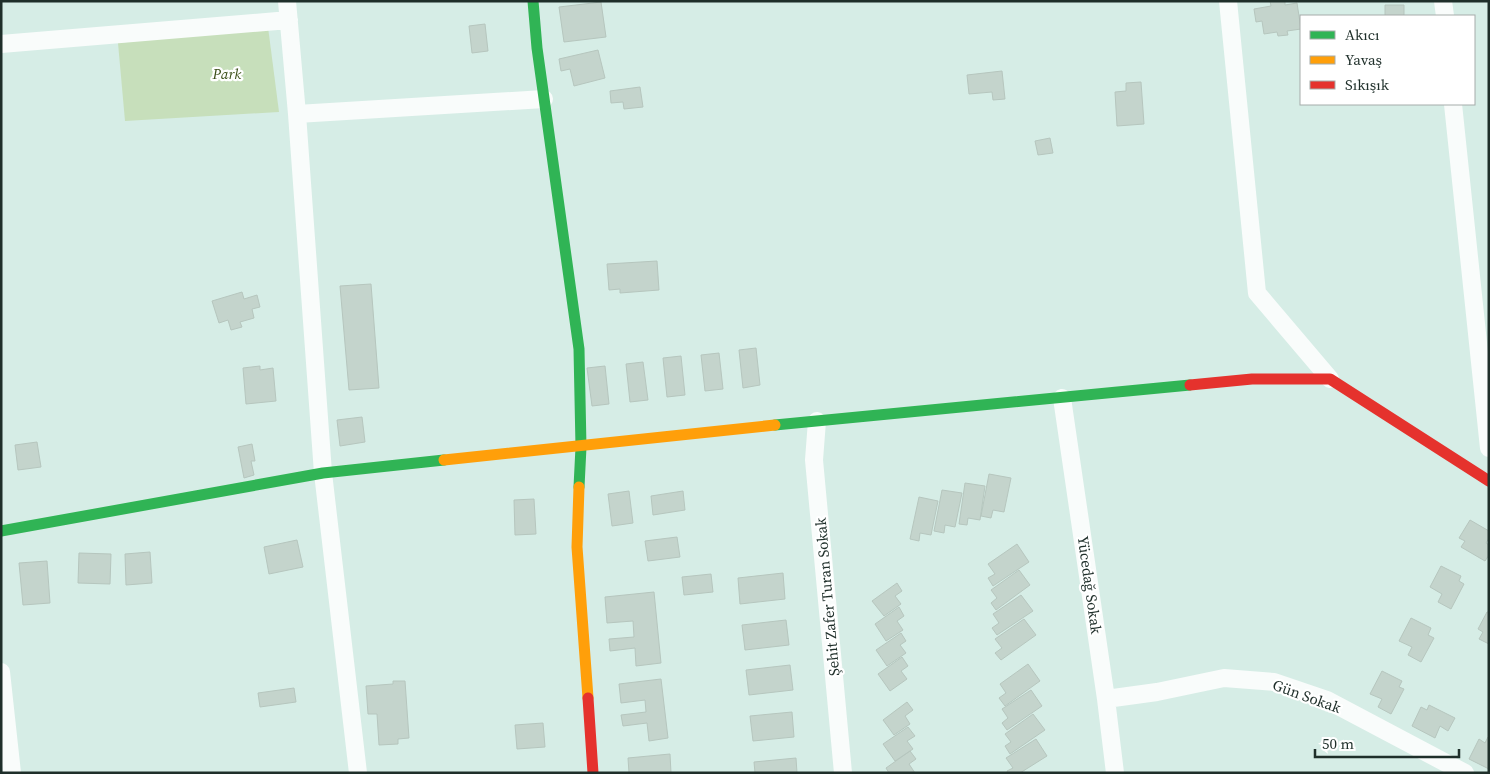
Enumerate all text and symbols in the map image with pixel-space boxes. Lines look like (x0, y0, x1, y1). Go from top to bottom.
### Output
legend (1300, 15, 1475, 105)
text: Akıcı (1345, 24, 1379, 45)
text: Yavaş (1345, 49, 1382, 70)
park label: Park (212, 63, 242, 84)
text: Sıkışık (1345, 74, 1390, 95)
street label: Şehit Zafer Turan Sokak (810, 516, 844, 677)
street label: Yücedağ Sokak (1073, 535, 1107, 636)
street label: Gün Sokak (1270, 674, 1345, 718)
scale bar (1315, 726, 1459, 758)
text: 50 m (1322, 733, 1354, 754)

